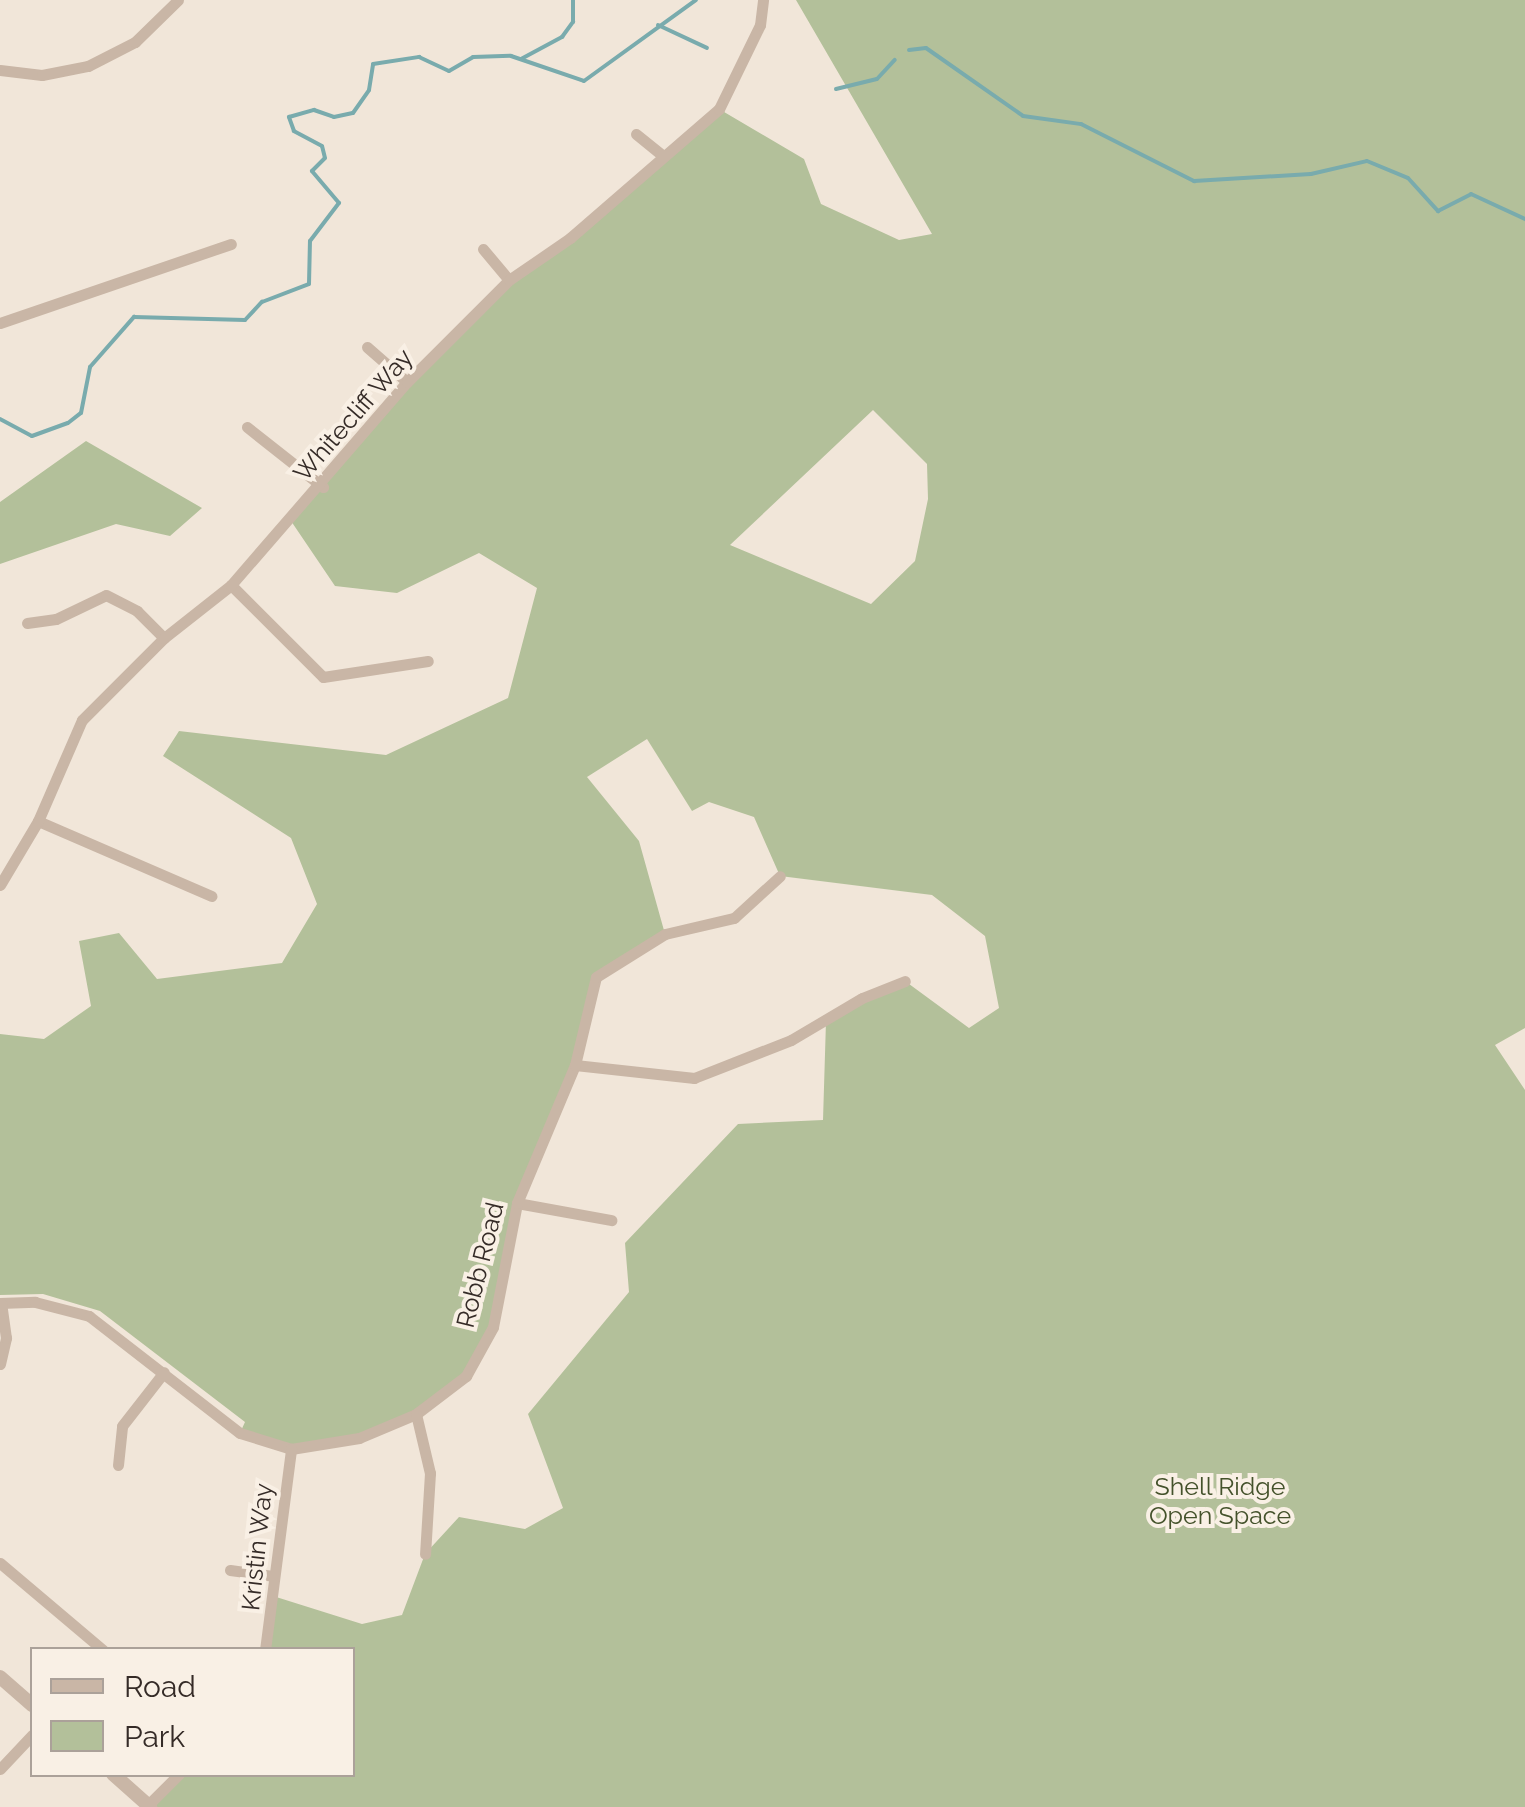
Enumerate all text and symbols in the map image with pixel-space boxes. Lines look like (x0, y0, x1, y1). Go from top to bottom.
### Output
street label: Whitecliff Way (287, 342, 419, 488)
street label: Robb Road (450, 1199, 510, 1331)
park label: Shell Ridge Open Space (1149, 1472, 1291, 1531)
street label: Kristin Way (235, 1481, 279, 1613)
legend (30, 1647, 355, 1777)
text: Road (124, 1669, 196, 1704)
text: Park (124, 1719, 185, 1754)

